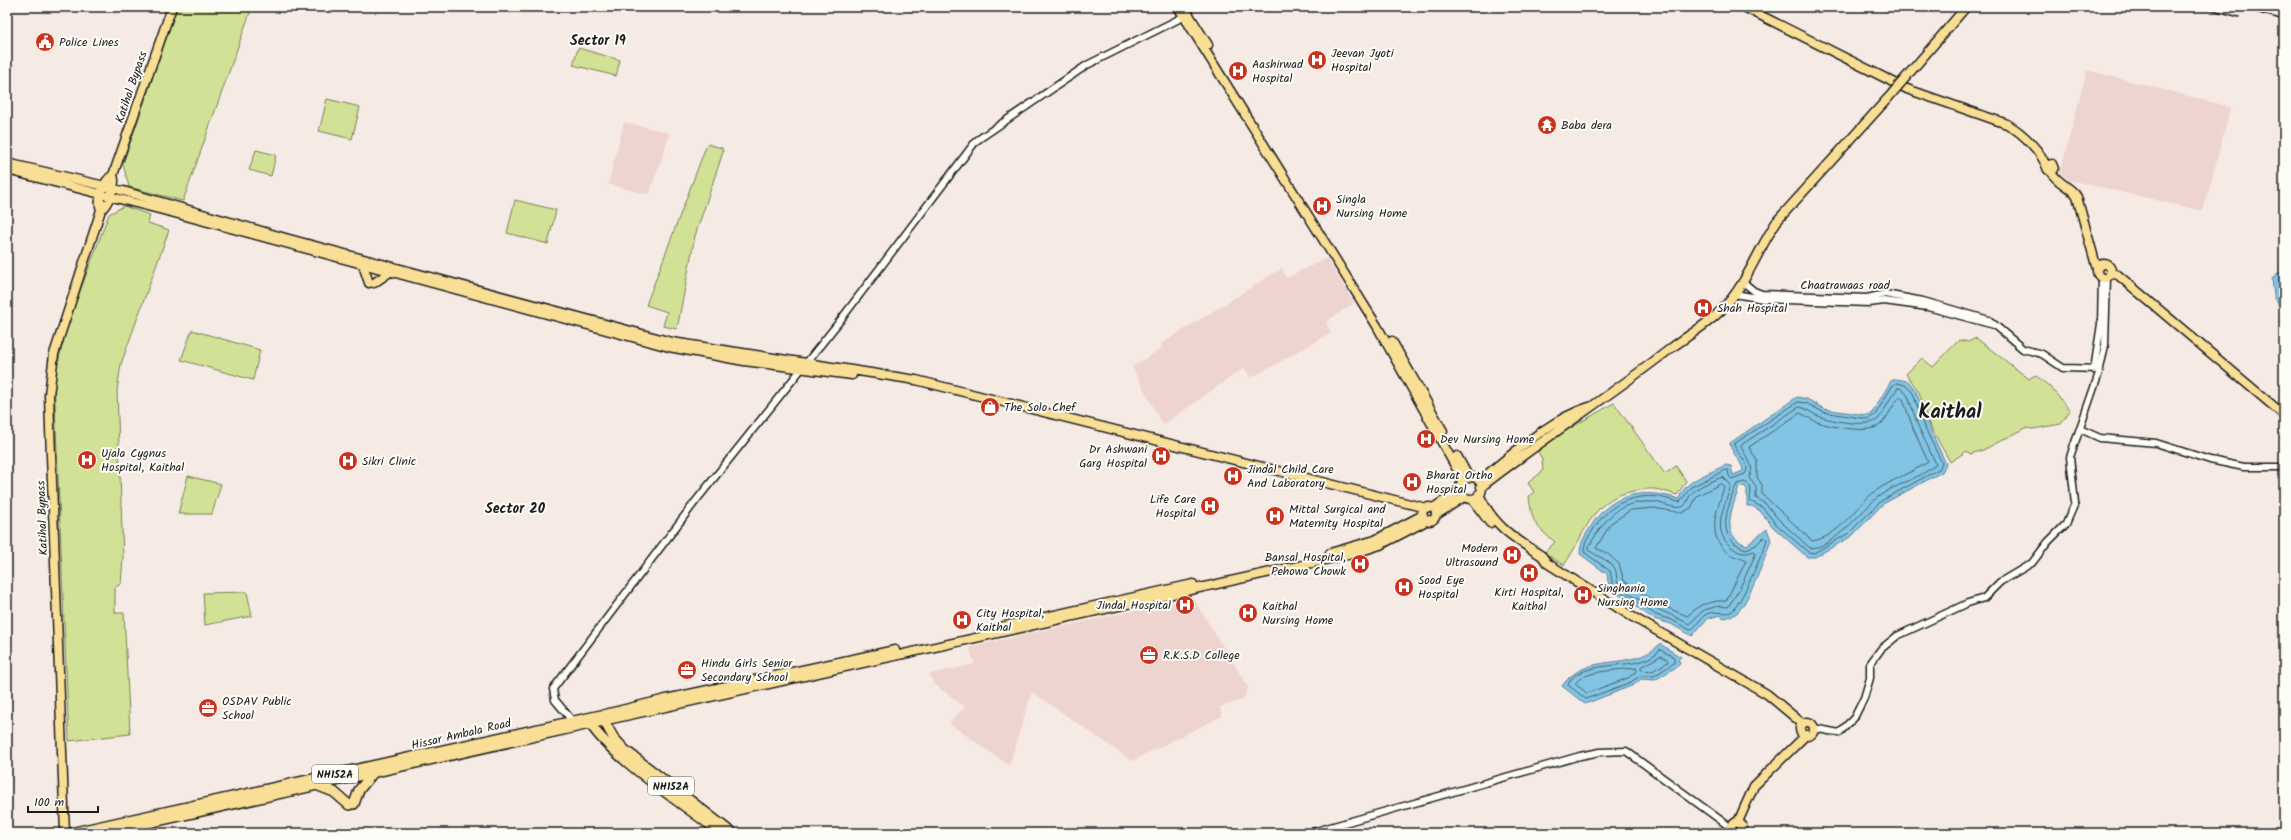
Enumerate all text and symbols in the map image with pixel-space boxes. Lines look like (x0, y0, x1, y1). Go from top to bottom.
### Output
district label: Sector 19 (570, 30, 626, 52)
public building icon: Police Lines (34, 31, 56, 53)
place label: Police Lines (59, 33, 119, 52)
place label: Jeevan Jyoti Hospital (1331, 44, 1395, 77)
street label: Katihal Bypass (110, 49, 153, 126)
hospital icon: Jeevan Jyoti Hospital (1306, 49, 1328, 71)
place label: Aashirwad Hospital (1252, 55, 1304, 88)
hospital icon: Aashirwad Hospital (1227, 60, 1249, 82)
temple icon: Baba dera (1536, 114, 1558, 136)
place label: Baba dera (1561, 116, 1612, 135)
place label: Singla Nursing Home (1336, 190, 1408, 223)
hospital icon: Singla Nursing Home (1311, 195, 1333, 217)
street label: Chaatrawaas road (1800, 276, 1891, 295)
hospital icon: Shah Hospital (1692, 297, 1714, 319)
place label: Shah Hospital (1717, 299, 1787, 318)
shop icon: The Solo Chef (979, 396, 1001, 418)
district label: Kaithal (1918, 397, 1982, 429)
place label: The Solo Chef (1004, 398, 1077, 417)
hospital icon: Dev Nursing Home (1415, 428, 1437, 450)
place label: Dev Nursing Home (1440, 430, 1535, 449)
place label: Dr Ashwani Garg Hospital (1079, 440, 1148, 473)
place label: Ujala Cygnus Hospital, Kaithal (101, 444, 184, 477)
hospital icon: Dr Ashwani Garg Hospital (1150, 445, 1172, 467)
hospital icon: Ujala Cygnus Hospital, Kaithal (76, 449, 98, 471)
hospital icon: Sikri Clinic (337, 450, 359, 472)
place label: Sikri Clinic (362, 452, 416, 471)
place label: Jindal Child Care And Laboratory (1247, 460, 1334, 493)
hospital icon: Jindal Child Care And Laboratory (1222, 465, 1244, 487)
place label: Bharat Ortho Hospital (1426, 466, 1493, 499)
hospital icon: Bharat Ortho Hospital (1401, 471, 1423, 493)
street label: Katihal Bypass (32, 480, 53, 556)
place label: Life Care Hospital (1150, 490, 1197, 523)
hospital icon: Life Care Hospital (1199, 495, 1221, 517)
district label: Sector 20 (485, 498, 546, 520)
place label: Mittal Surgical and Maternity Hospital (1289, 500, 1386, 533)
hospital icon: Mittal Surgical and Maternity Hospital (1264, 505, 1286, 527)
place label: Modern Ultrasound (1445, 539, 1499, 572)
hospital icon: Modern Ultrasound (1501, 544, 1523, 566)
place label: Bansal Hospital, Pehowa Chowk (1265, 548, 1346, 581)
hospital icon: Bansal Hospital, Pehowa Chowk (1349, 553, 1371, 575)
hospital icon: Kirti Hospital, Kaithal (1518, 562, 1540, 584)
place label: Sood Eye Hospital (1418, 571, 1465, 604)
hospital icon: Sood Eye Hospital (1393, 576, 1415, 598)
place label: Singhania Nursing Home (1597, 579, 1669, 612)
place label: Kirti Hospital, Kaithal (1494, 583, 1564, 616)
hospital icon: Singhania Nursing Home (1572, 584, 1594, 606)
hospital icon: Jindal Hospital (1174, 594, 1196, 616)
place label: Jindal Hospital (1096, 596, 1171, 615)
place label: Kaithal Nursing Home (1262, 597, 1334, 630)
hospital icon: Kaithal Nursing Home (1237, 602, 1259, 624)
place label: City Hospital, Kaithal (976, 604, 1045, 637)
hospital icon: City Hospital, Kaithal (951, 609, 973, 631)
office icon: R.K.S.D College (1138, 644, 1160, 666)
place label: R.K.S.D College (1163, 646, 1240, 665)
place label: Hindu Girls Senior Secondary School (701, 654, 793, 687)
office icon: Hindu Girls Senior Secondary School (676, 659, 698, 681)
place label: OSDAV Public School (222, 692, 292, 725)
office icon: OSDAV Public School (197, 697, 219, 719)
street label: Hissar Ambala Road (409, 714, 514, 755)
road number: NH152A (312, 765, 358, 783)
road number: NH152A (648, 777, 694, 795)
scale bar (28, 788, 98, 814)
text: 100 m (34, 793, 65, 812)

